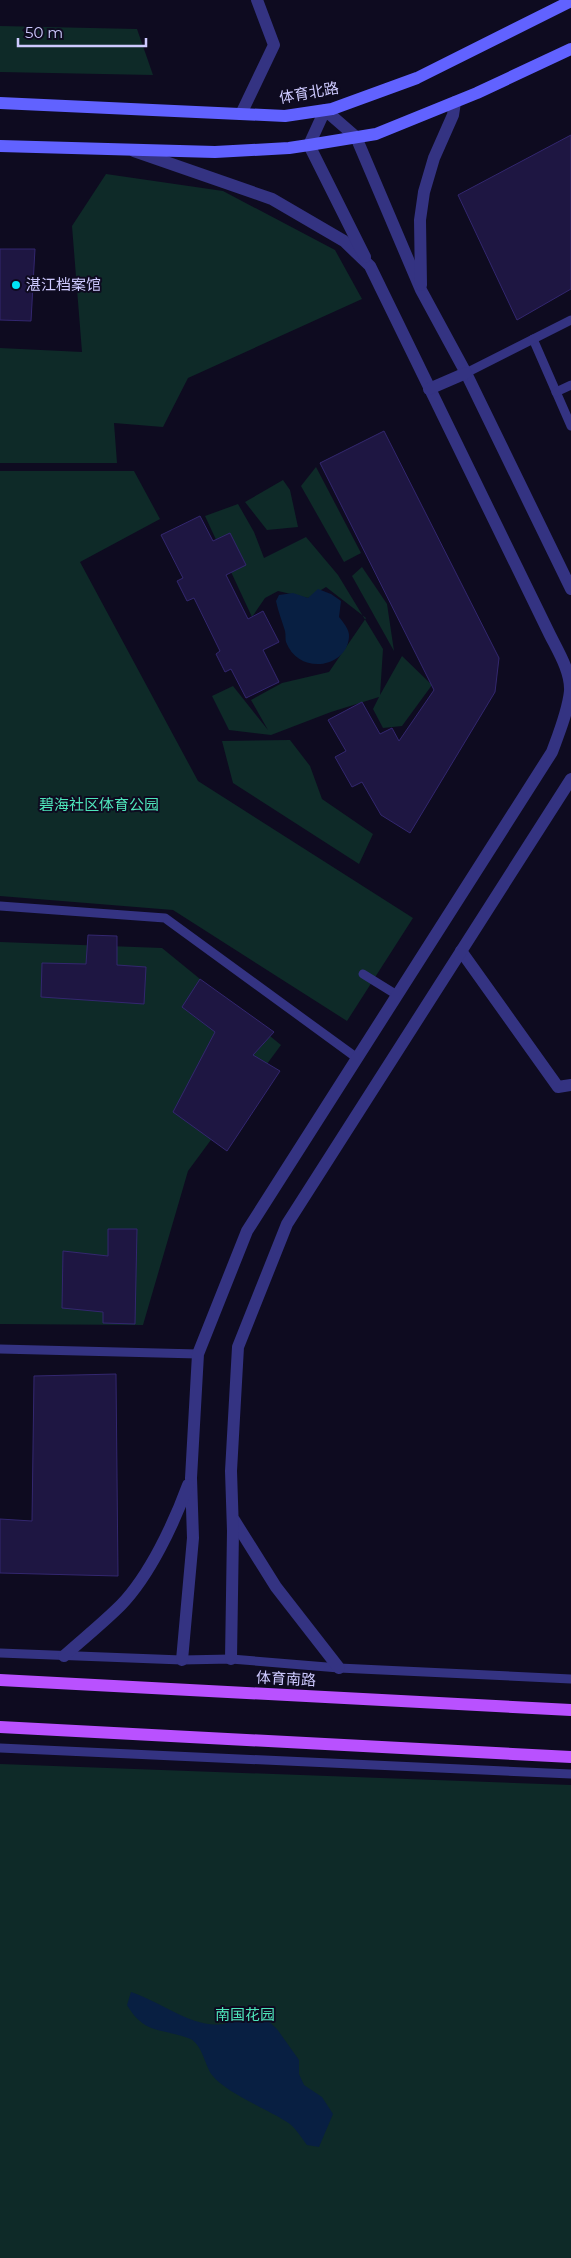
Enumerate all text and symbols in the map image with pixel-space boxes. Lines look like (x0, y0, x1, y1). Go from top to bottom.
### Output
scale bar (18, 15, 145, 47)
text: 50 m (25, 23, 63, 42)
street label: 体育北路 (278, 78, 340, 107)
place label: 湛江档案馆 (26, 275, 101, 294)
marker: 湛江档案馆 (10, 279, 22, 291)
park label: 碧海社区体育公园 (39, 795, 159, 814)
street label: 体育南路 (256, 1667, 316, 1690)
park label: 南国花园 (215, 2005, 275, 2024)

